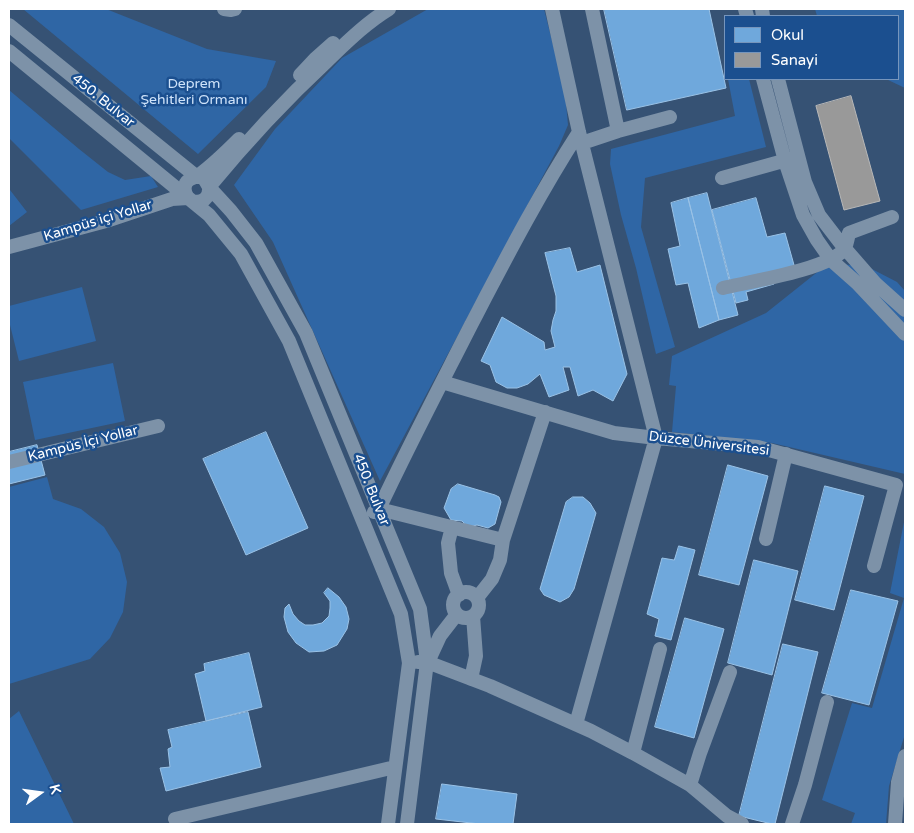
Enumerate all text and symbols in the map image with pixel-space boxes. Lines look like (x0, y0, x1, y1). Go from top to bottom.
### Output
legend (724, 15, 899, 80)
text: Okul (771, 26, 804, 44)
text: Sanayi (771, 51, 818, 69)
street label: 450. Bulvar (68, 71, 138, 131)
park label: Deprem Şehitleri Ormanı (140, 76, 248, 108)
street label: Kampüs içi Yollar (42, 197, 154, 245)
street label: Kampüs İçi Yollar (26, 422, 140, 466)
street label: Düzce Üniversitesi (648, 428, 770, 460)
street label: 450. Bulvar (349, 452, 393, 528)
north arrow (15, 768, 65, 818)
text: K (46, 783, 64, 796)

